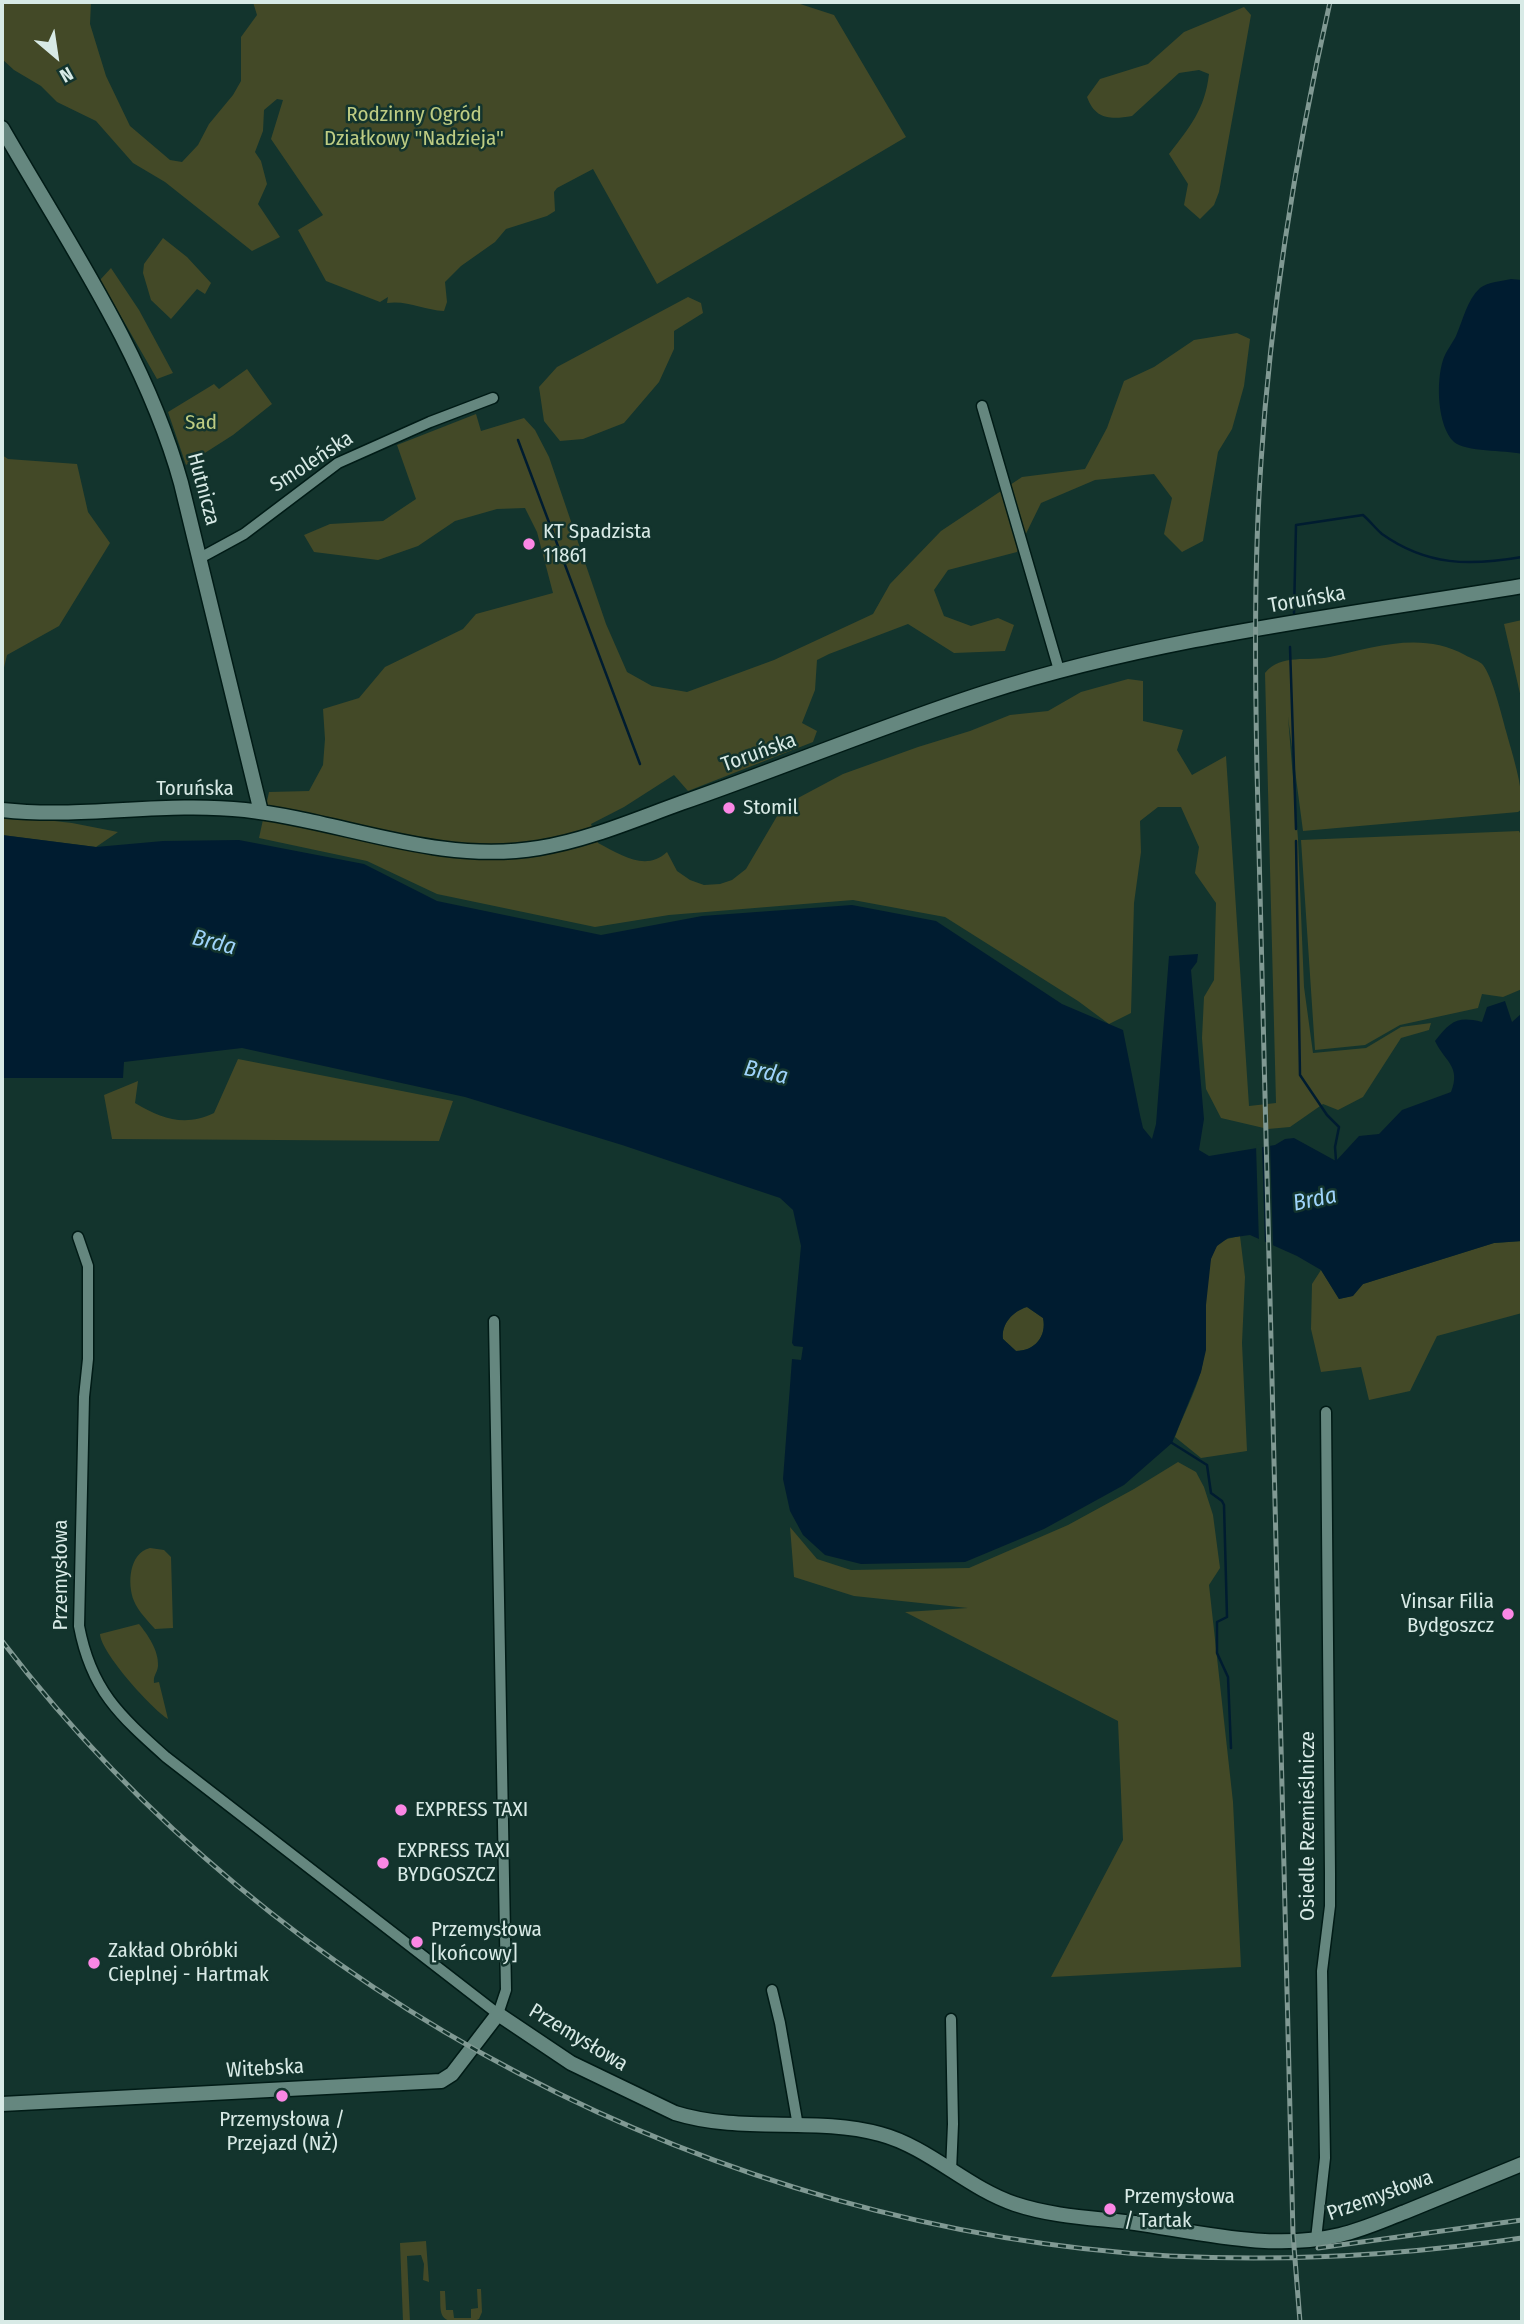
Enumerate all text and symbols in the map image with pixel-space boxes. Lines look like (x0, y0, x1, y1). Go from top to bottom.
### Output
north arrow (21, 21, 91, 91)
text: N (56, 62, 77, 88)
park label: Rodzinny Ogród Działkowy "Nadzieja" (324, 102, 504, 152)
park label: Sad (185, 410, 217, 436)
street label: Smoleńska (266, 426, 358, 498)
street label: Hutnicza (181, 450, 225, 528)
place label: KT Spadzista 11861 (543, 519, 651, 569)
marker: KT Spadzista 11861 (521, 536, 537, 552)
street label: Toruńska (1267, 581, 1347, 619)
street label: Toruńska (718, 728, 800, 778)
street label: Toruńska (156, 776, 234, 802)
place label: Stomil (743, 795, 798, 821)
marker: Stomil (721, 800, 737, 816)
water label: Brda (189, 924, 239, 962)
water label: Brda (742, 1055, 790, 1091)
water label: Brda (1291, 1182, 1339, 1218)
street label: Przemysłowa (48, 1520, 74, 1630)
place label: Vinsar Filia Bydgoszcz (1401, 1589, 1494, 1639)
marker: Vinsar Filia Bydgoszcz (1500, 1606, 1516, 1622)
street label: Osiedle Rzemieślnicze (1295, 1731, 1321, 1921)
place label: EXPRESS TAXI (415, 1797, 528, 1823)
marker: EXPRESS TAXI (393, 1802, 409, 1818)
place label: EXPRESS TAXI BYDGOSZCZ (397, 1838, 510, 1888)
marker: EXPRESS TAXI BYDGOSZCZ (375, 1855, 391, 1871)
place label: Przemysłowa [końcowy] (431, 1917, 542, 1967)
marker: Przemysłowa [końcowy] (409, 1934, 425, 1950)
place label: Zakład Obróbki Cieplnej - Hartmak (108, 1938, 269, 1988)
marker: Zakład Obróbki Cieplnej - Hartmak (86, 1955, 102, 1971)
street label: Przemysłowa (524, 1999, 632, 2077)
street label: Witebska (225, 2054, 305, 2084)
marker: Przemysłowa / Przejazd (NŻ) (274, 2088, 290, 2104)
place label: Przemysłowa / Przejazd (NŻ) (219, 2107, 345, 2157)
street label: Przemysłowa (1324, 2165, 1436, 2227)
place label: Przemysłowa / Tartak (1124, 2184, 1235, 2234)
marker: Przemysłowa / Tartak (1102, 2201, 1118, 2217)

